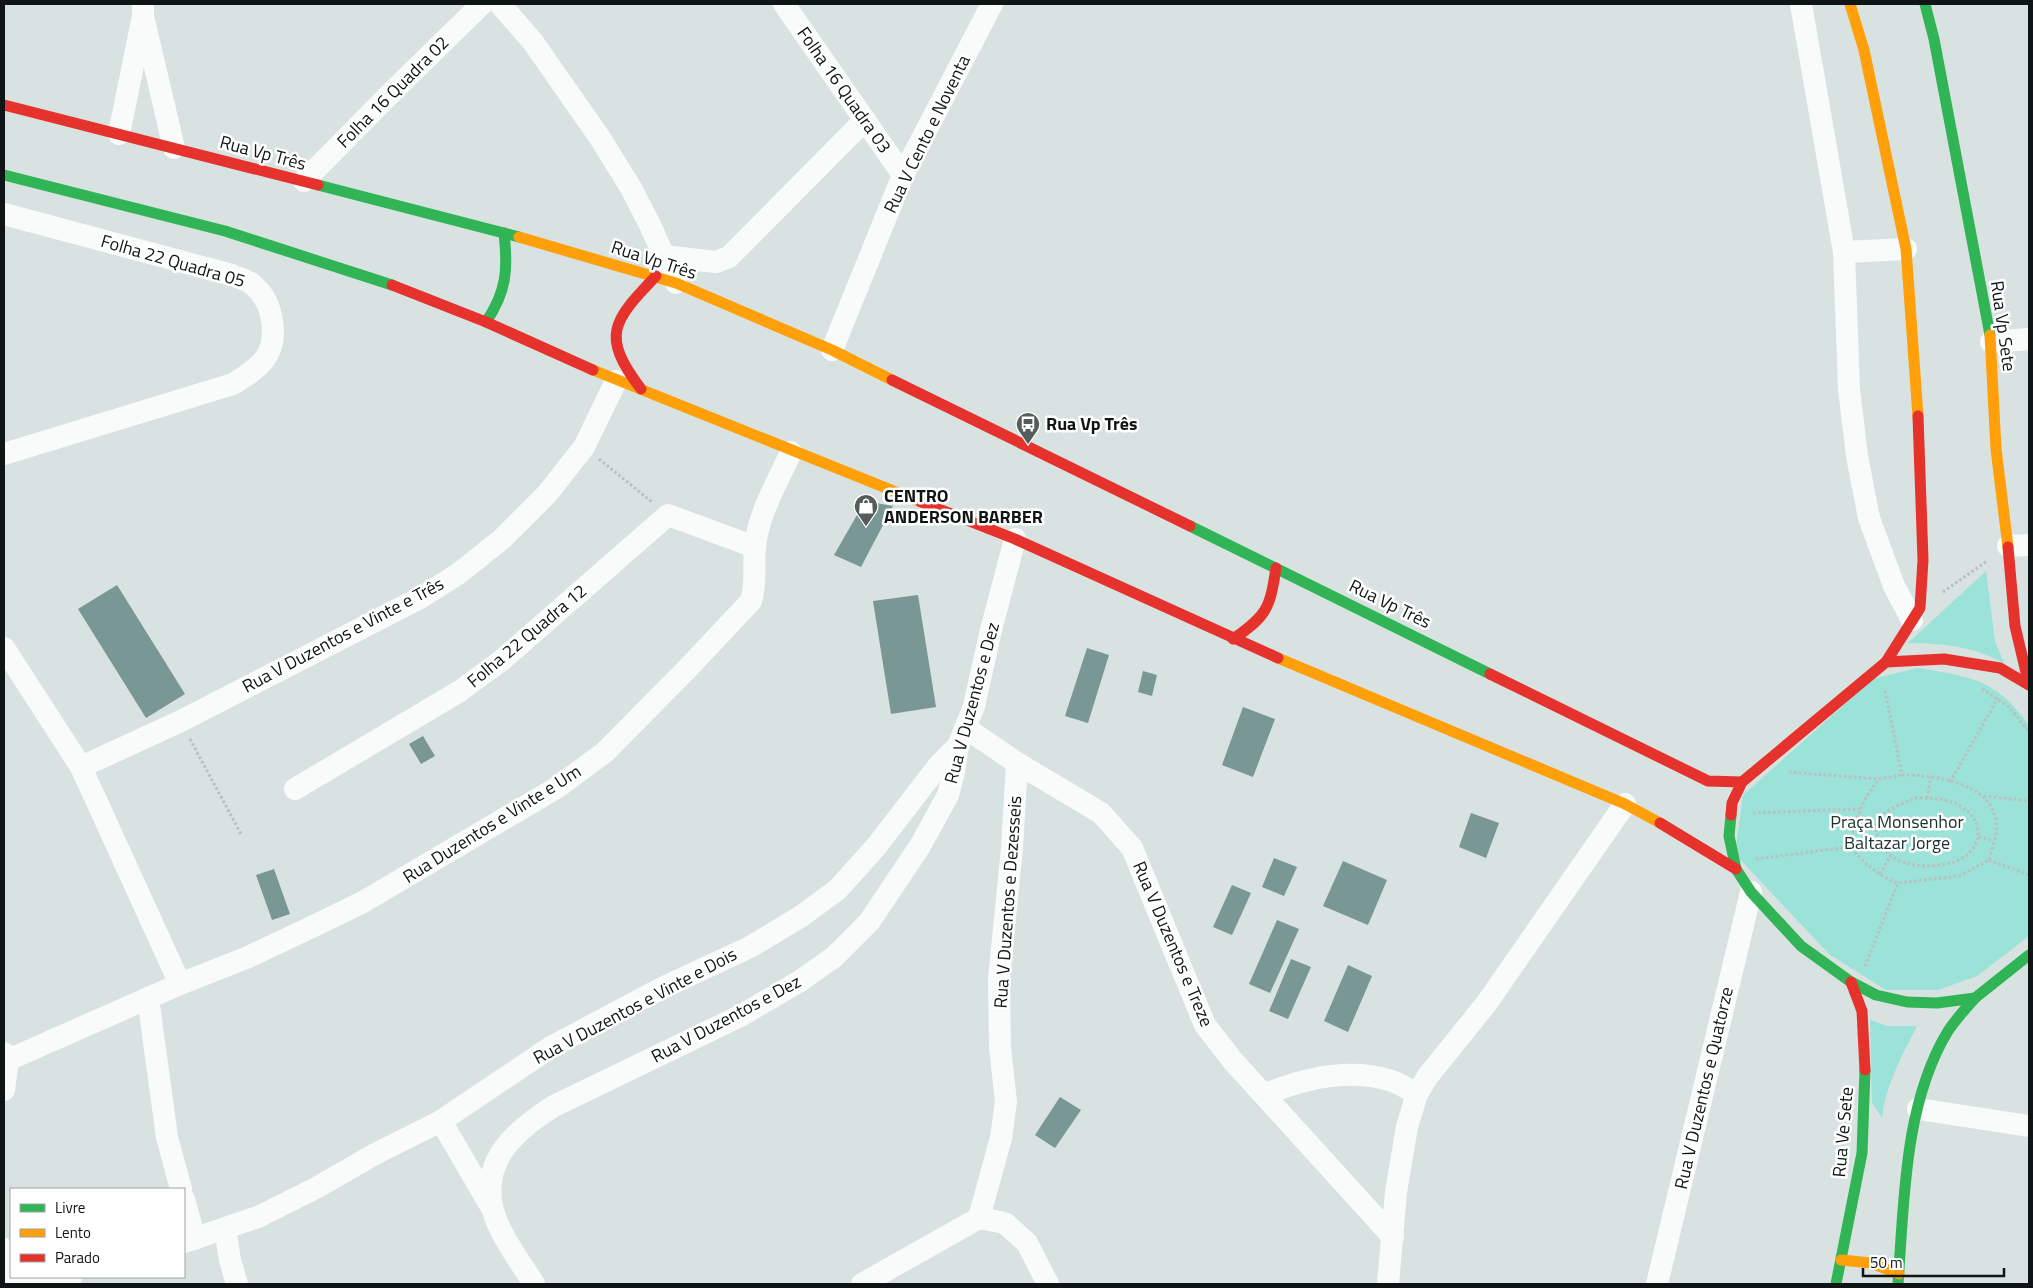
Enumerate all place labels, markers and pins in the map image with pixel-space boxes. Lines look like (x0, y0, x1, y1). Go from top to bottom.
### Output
place label: Rua Vp Três (1046, 410, 1137, 437)
bus stop icon: Rua Vp Três (1015, 411, 1041, 445)
place label: CENTRO ANDERSON BARBER (884, 482, 1043, 530)
shop icon: CENTRO ANDERSON BARBER (853, 493, 879, 527)

